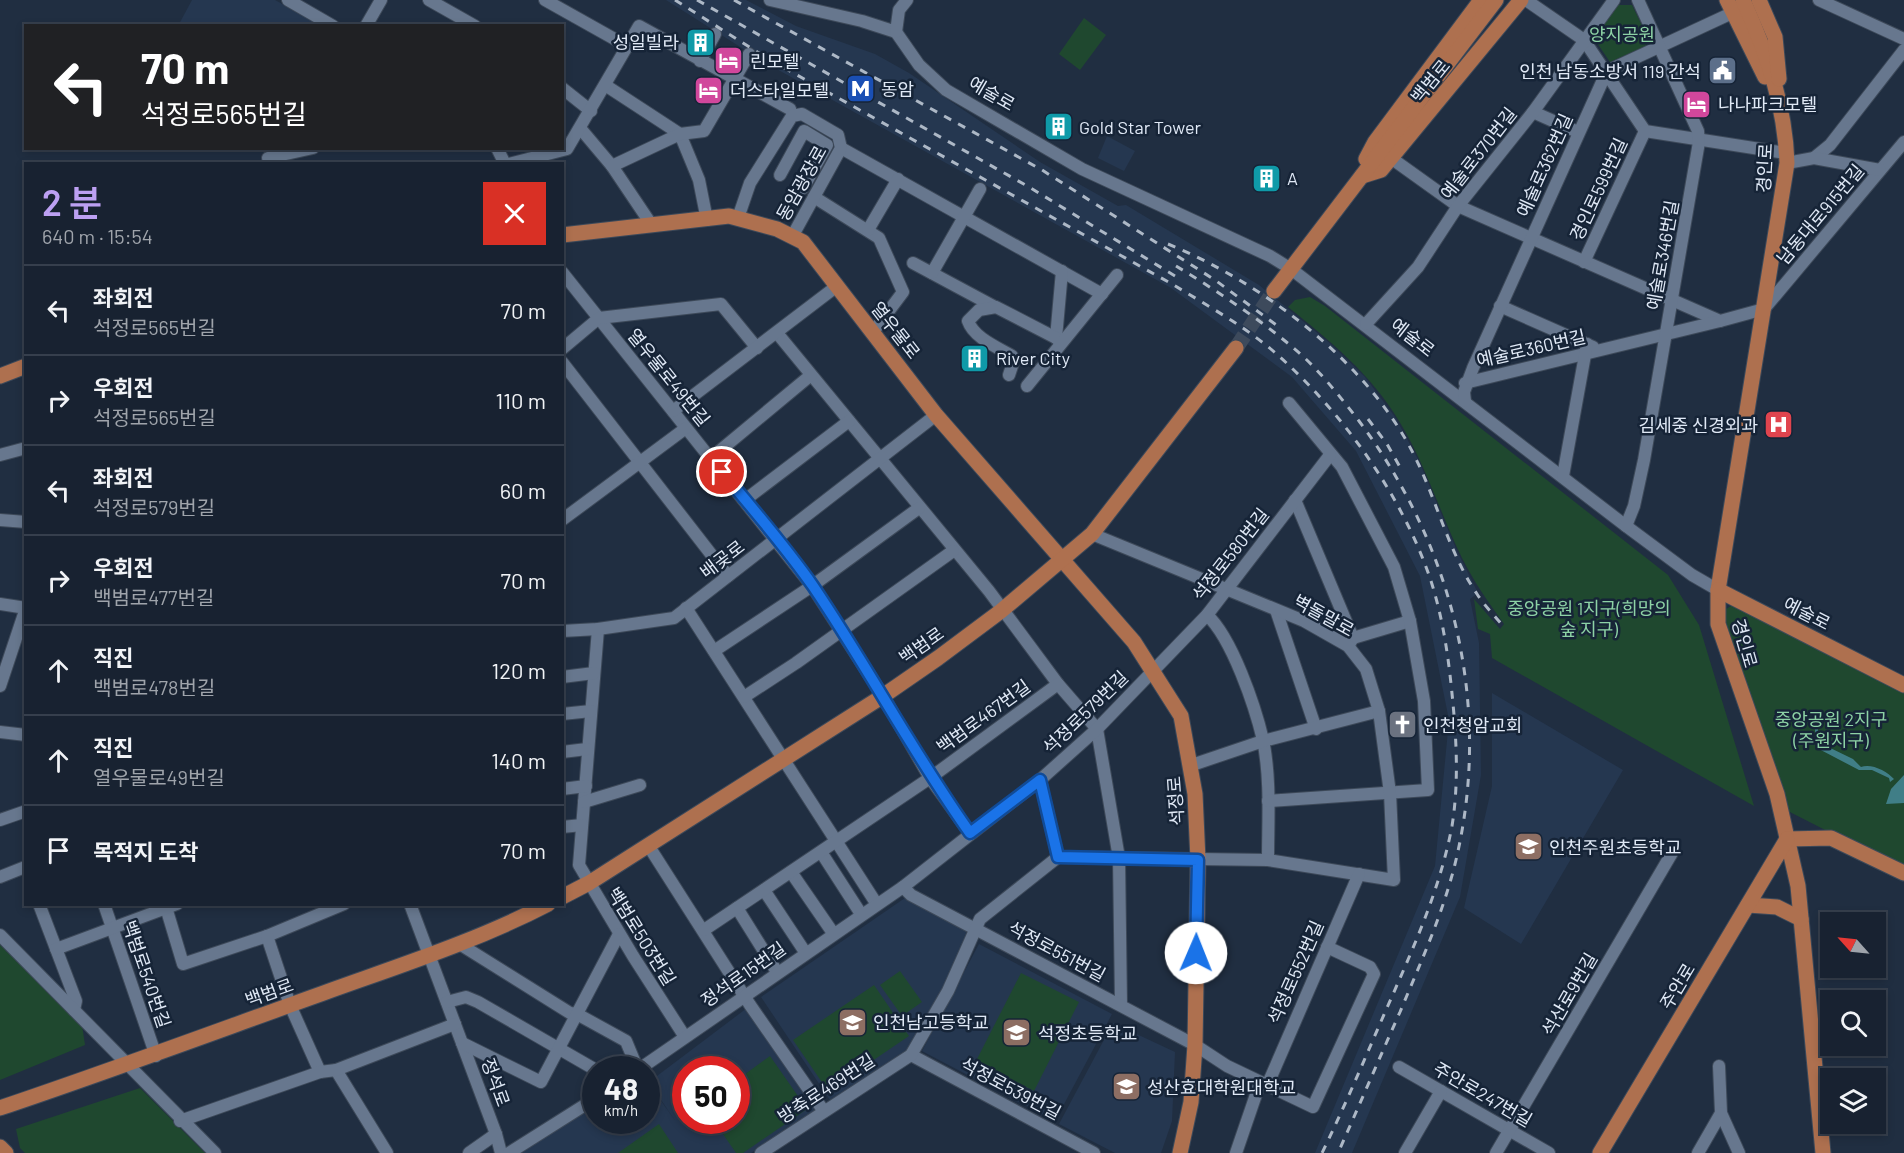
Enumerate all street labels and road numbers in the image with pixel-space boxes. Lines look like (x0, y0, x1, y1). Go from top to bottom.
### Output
street label: 백범로 (1406, 55, 1454, 107)
street label: 예술로 (965, 71, 1019, 115)
street label: 예술로370번길 (1435, 103, 1521, 203)
street label: 예술로362번길 (1511, 110, 1577, 220)
street label: 경인로599번길 (1565, 134, 1631, 244)
street label: 동암광장로 (771, 141, 831, 225)
street label: 경인로 (1752, 143, 1776, 193)
street label: 남동대로915번길 (1772, 159, 1868, 269)
street label: 예술로346번길 (1642, 198, 1682, 312)
street label: 열우물로 (867, 297, 925, 363)
street label: 예술로 (1387, 313, 1439, 361)
street label: 열우물로49번길 (623, 324, 715, 430)
street label: 예술로360번길 (1474, 325, 1588, 371)
street label: 석정로580번길 (1187, 503, 1273, 605)
street label: 배곶로 (696, 535, 748, 583)
street label: 벽돌말로 (1290, 589, 1358, 641)
street label: 예술로 (1780, 592, 1834, 634)
street label: 경인로 (1728, 616, 1762, 670)
street label: 백범로 (894, 622, 948, 668)
street label: 석정로579번길 (1038, 666, 1132, 758)
street label: 백범로467번길 (932, 675, 1034, 757)
street label: 석정로 (1162, 775, 1188, 827)
street label: 백범로503번길 (603, 883, 681, 989)
street label: 석정로551번길 (1005, 916, 1109, 986)
street label: 백범로540번길 (118, 917, 176, 1031)
street label: 석정로552번길 (1262, 917, 1328, 1027)
street label: 정석로15번길 (696, 937, 790, 1011)
street label: 석산로9번길 (1536, 949, 1602, 1039)
street label: 주안로 (1655, 959, 1699, 1013)
street label: 백범로 (242, 973, 296, 1011)
street label: 방축로469번길 (773, 1048, 879, 1128)
street label: 석정로539번길 (957, 1052, 1065, 1124)
street label: 정석로 (477, 1055, 515, 1109)
street label: 주안로247번길 (1430, 1057, 1536, 1131)

